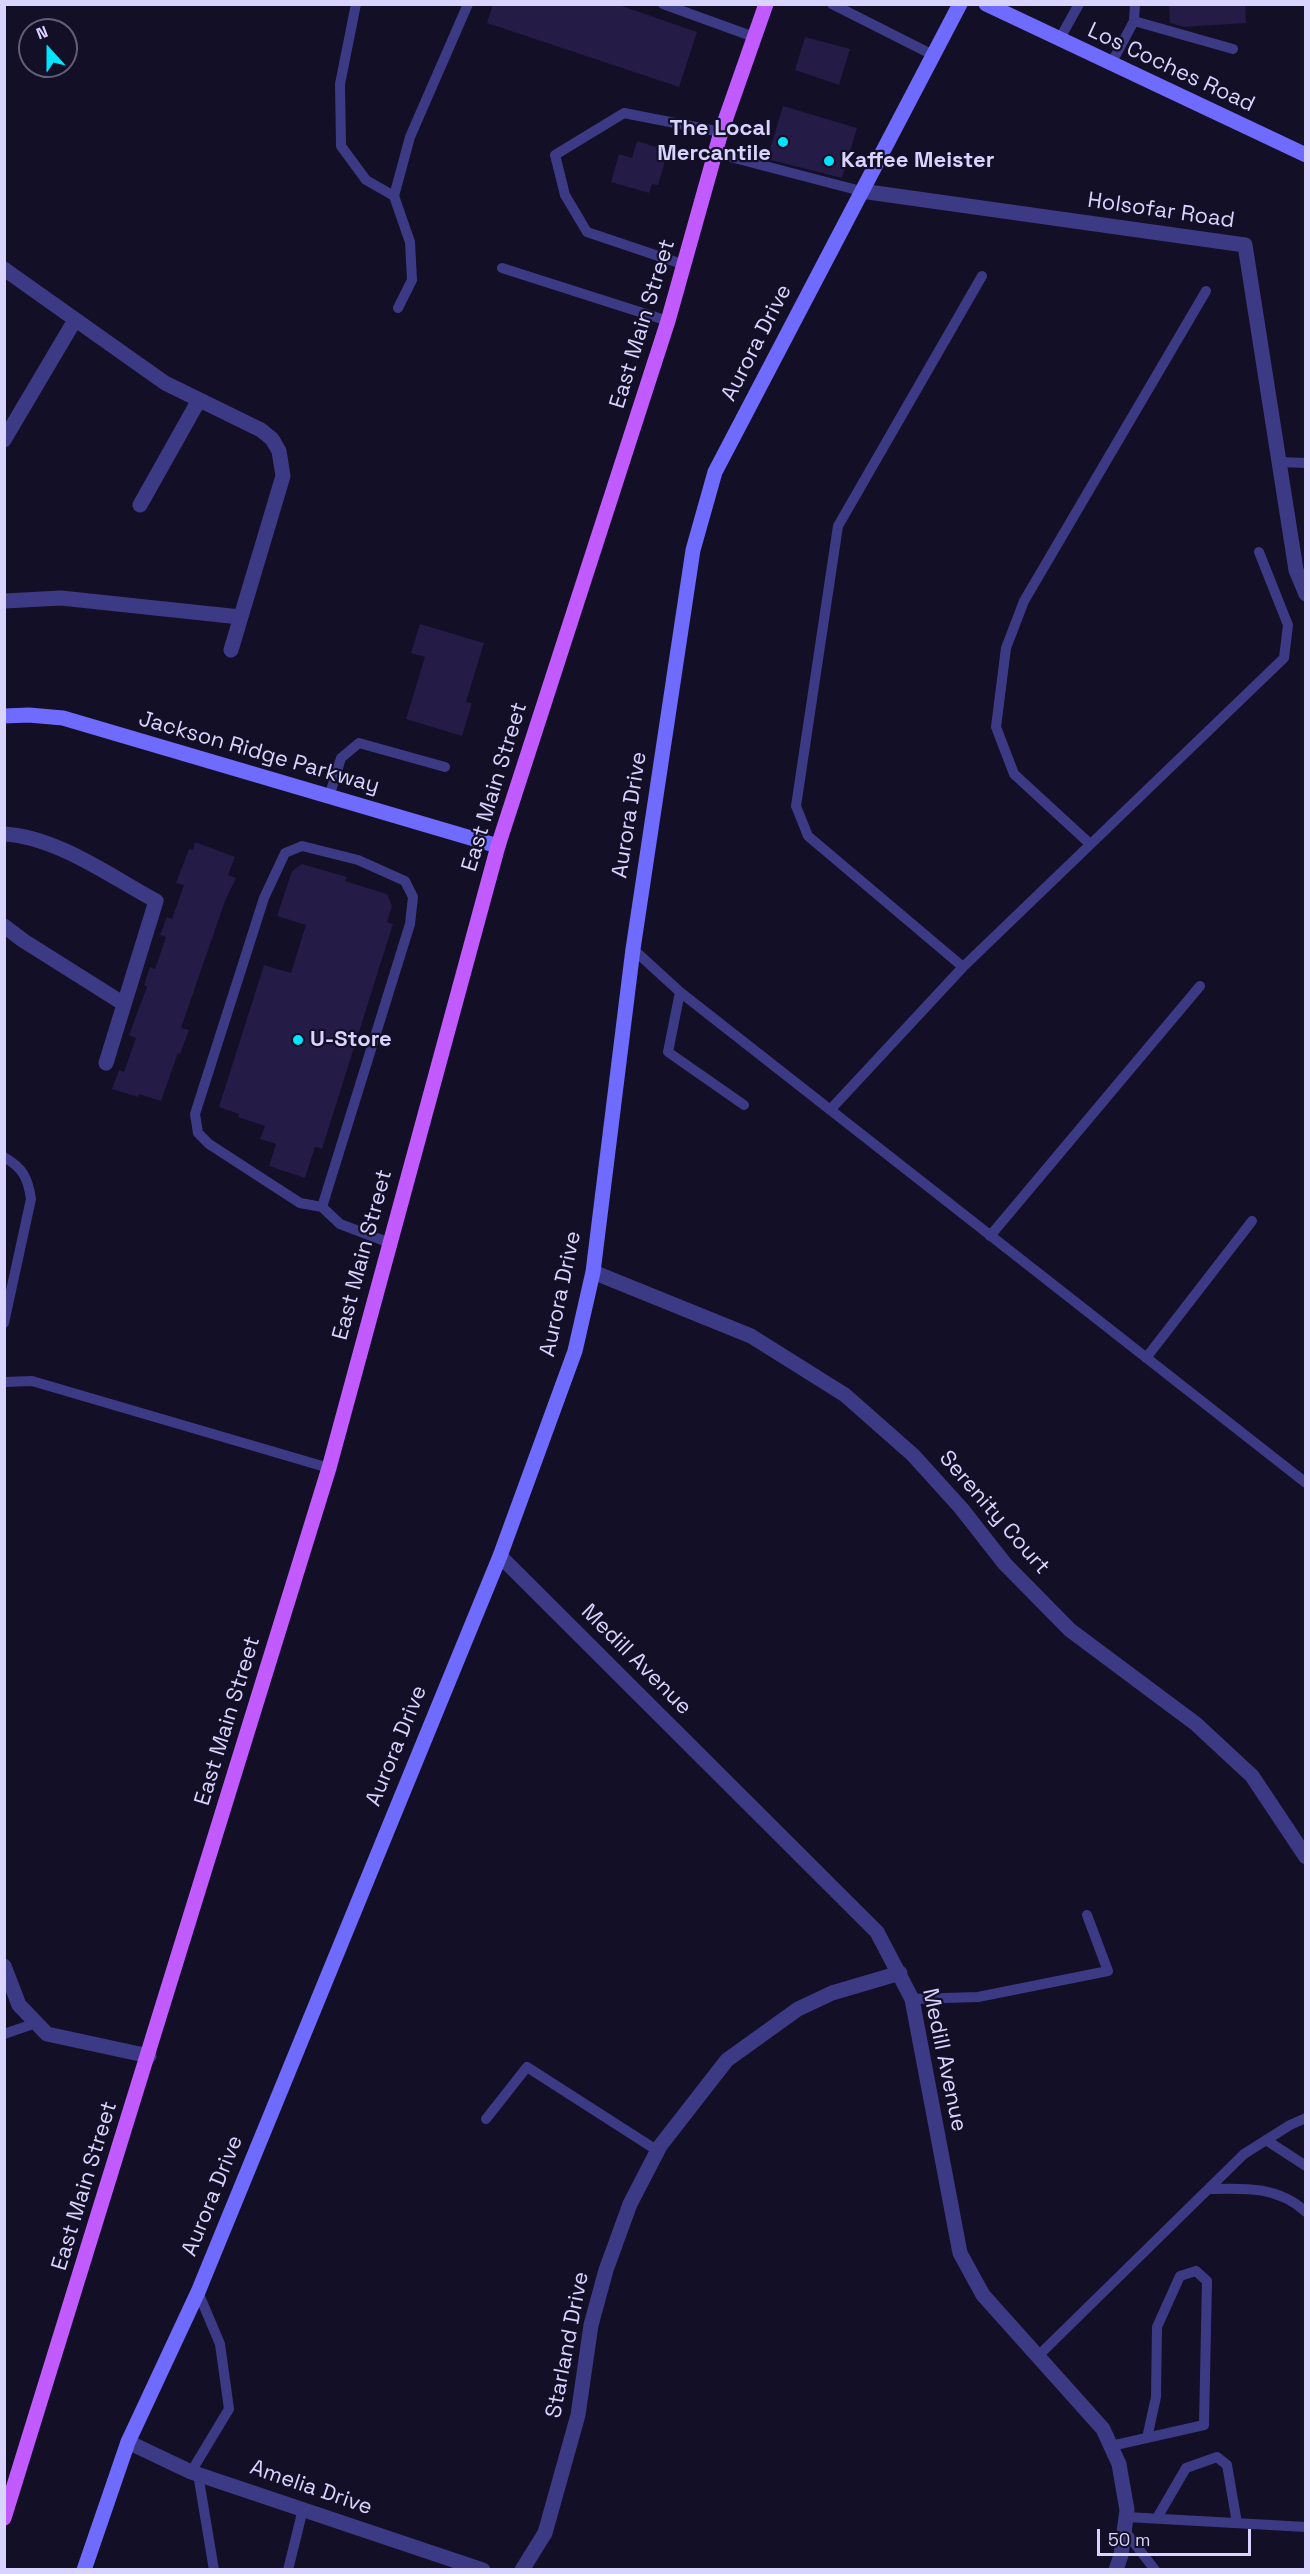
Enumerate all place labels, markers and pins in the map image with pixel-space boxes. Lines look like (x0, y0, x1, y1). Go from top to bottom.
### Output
place label: The Local Mercantile (657, 116, 771, 168)
marker: The Local Mercantile (776, 135, 790, 149)
place label: Kaffee Meister (841, 148, 994, 174)
marker: Kaffee Meister (822, 154, 836, 168)
place label: U-Store (310, 1027, 392, 1053)
marker: U-Store (291, 1033, 305, 1047)

